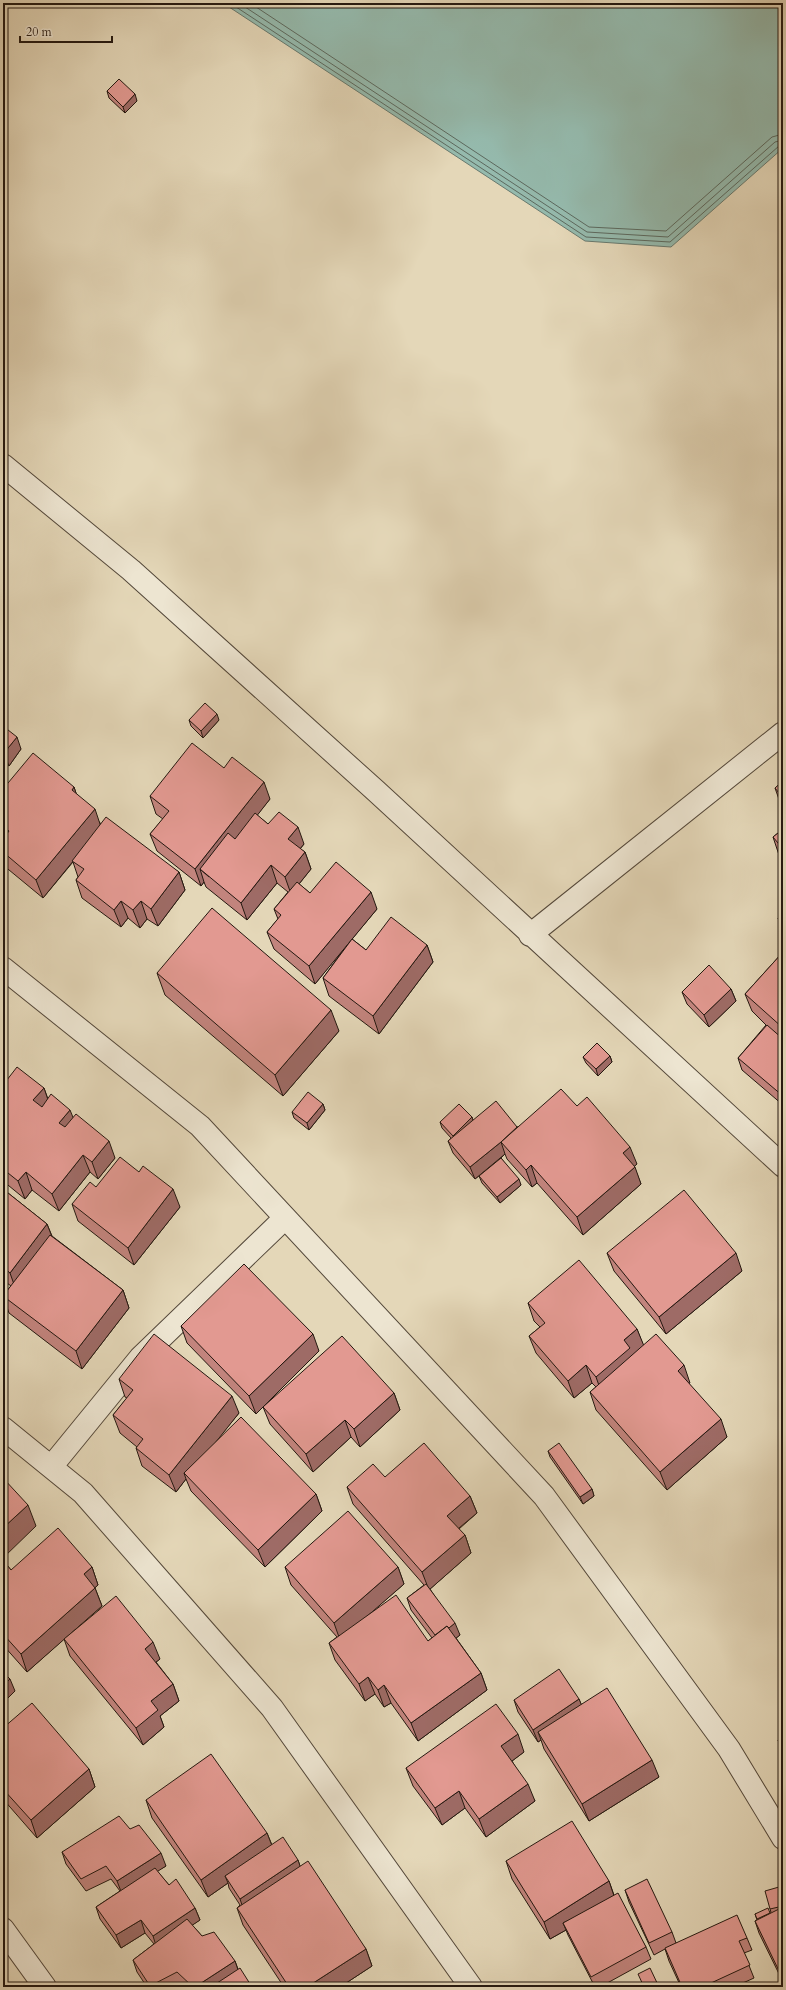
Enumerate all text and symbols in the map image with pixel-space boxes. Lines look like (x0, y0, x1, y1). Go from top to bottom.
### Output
scale bar (20, 18, 112, 44)
text: 20 m (26, 24, 53, 40)

